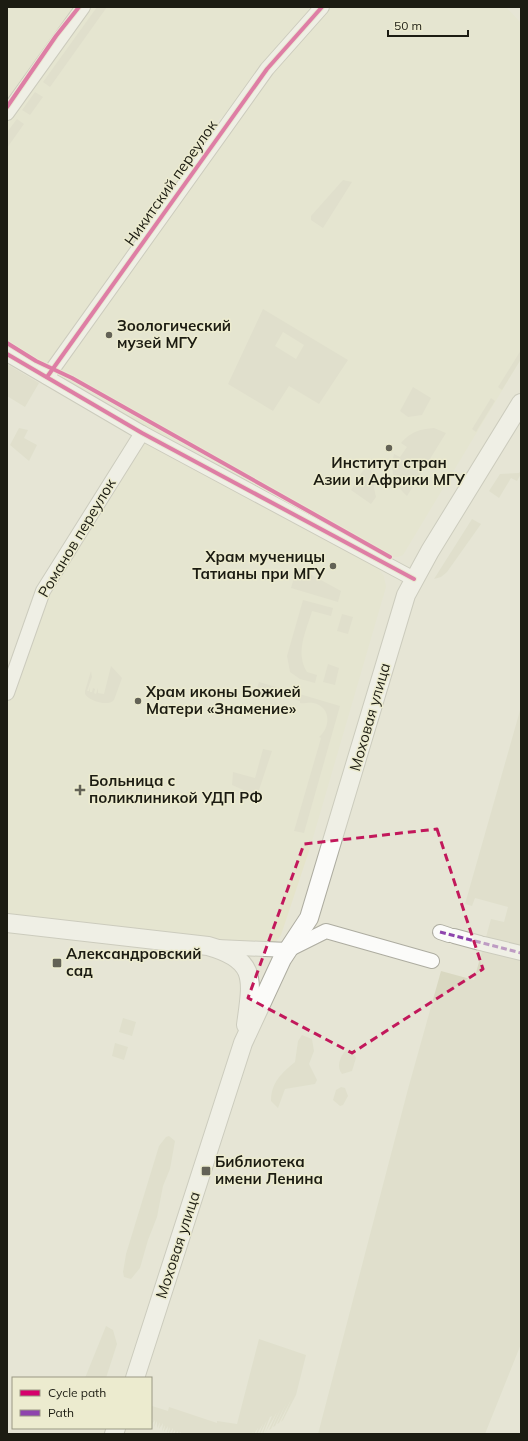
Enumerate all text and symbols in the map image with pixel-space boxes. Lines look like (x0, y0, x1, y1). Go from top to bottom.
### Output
scale bar (388, 12, 468, 38)
text: 50 m (394, 18, 422, 33)
street label: Никитский переулок (120, 115, 222, 249)
place label: Зоологический музей МГУ (117, 316, 231, 352)
marker: Зоологический музей МГУ (104, 330, 114, 340)
marker: Институт стран Азии и Африки МГУ (384, 443, 394, 453)
place label: Институт стран Азии и Африки МГУ (313, 453, 466, 489)
street label: Романов переулок (34, 474, 120, 601)
place label: Храм мученицы Татианы при МГУ (192, 547, 326, 583)
marker: Храм мученицы Татианы при МГУ (328, 561, 338, 571)
street label: Моховая улица (345, 661, 394, 773)
place label: Храм иконы Божией Матери «Знамение» (145, 682, 301, 718)
marker: Храм иконы Божией Матери «Знамение» (133, 696, 143, 706)
place label: Больница с поликлиникой УДП РФ (89, 771, 263, 807)
marker: Больница с поликлиникой УДП РФ (74, 784, 86, 796)
place label: Александровский сад (66, 944, 201, 980)
marker: Александровский сад (51, 957, 63, 969)
place label: Библиотека имени Ленина (215, 1152, 323, 1188)
marker: Библиотека имени Ленина (200, 1165, 212, 1177)
street label: Моховая улица (151, 1189, 204, 1301)
legend (12, 1377, 152, 1429)
text: Cycle path (48, 1385, 106, 1400)
text: Path (48, 1405, 74, 1420)

